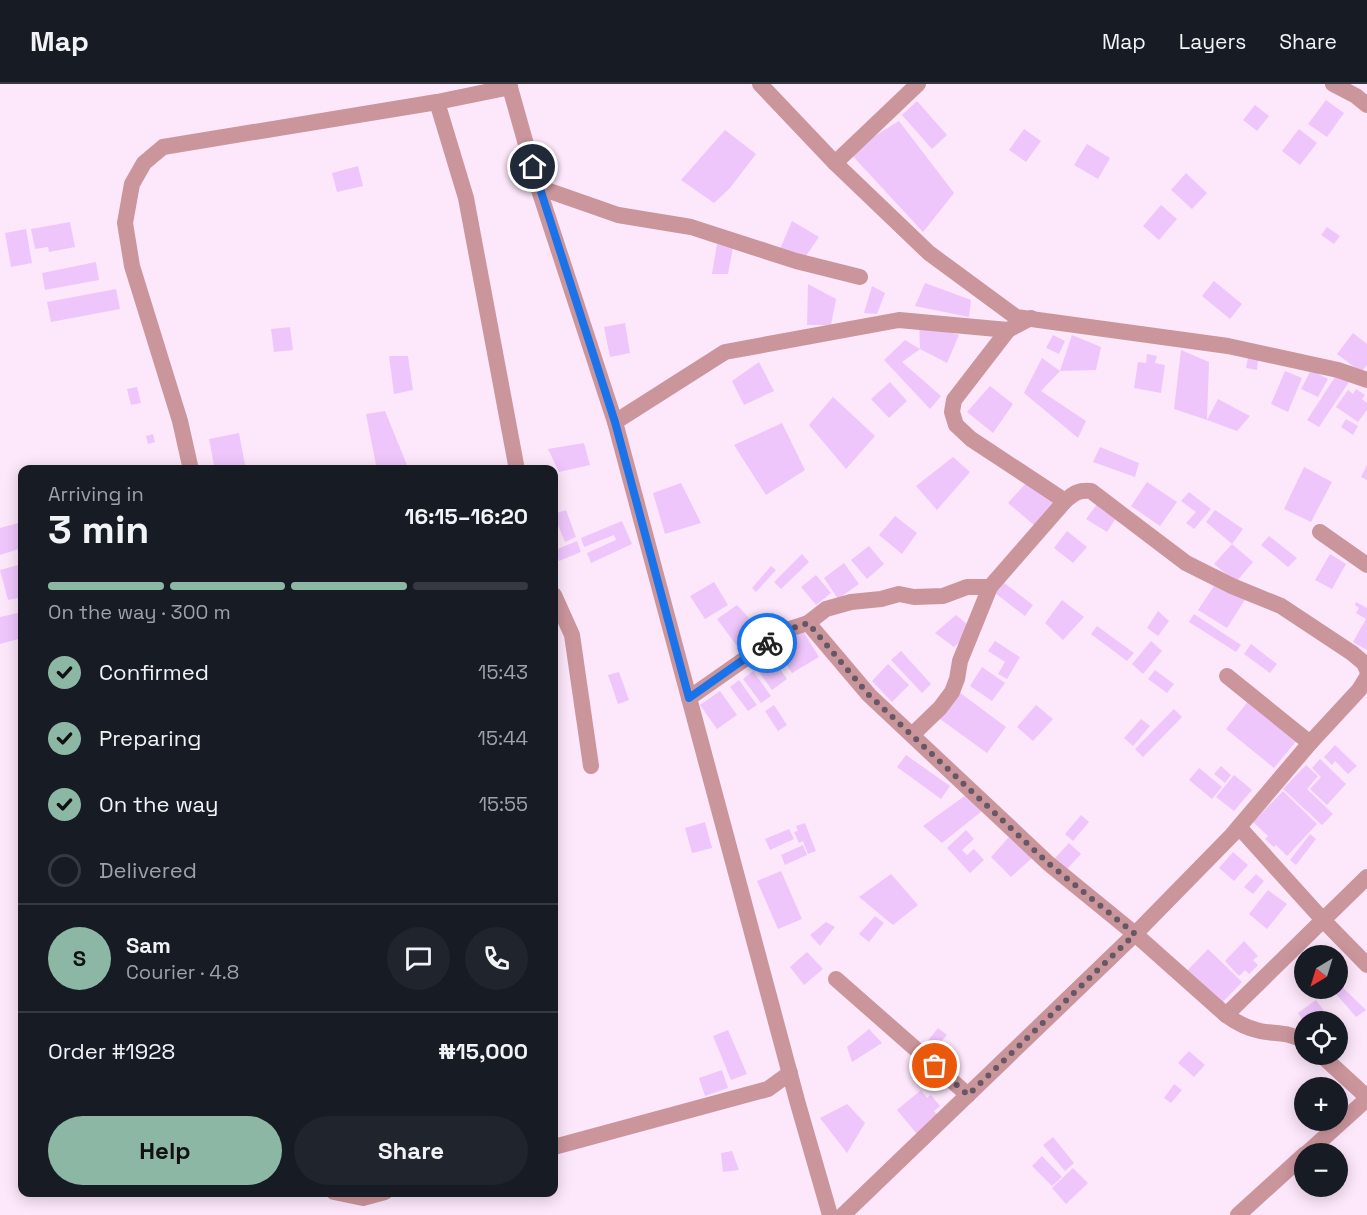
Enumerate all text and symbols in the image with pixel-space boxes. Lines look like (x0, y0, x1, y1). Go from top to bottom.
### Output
text: Map (30, 23, 89, 59)
text: Map (1102, 28, 1146, 55)
text: Layers (1179, 28, 1246, 55)
text: Share (1279, 28, 1337, 55)
pin (507, 141, 558, 192)
icon: home (516, 150, 549, 183)
text: Arriving in (48, 481, 144, 507)
text: 16:15–16:20 (404, 502, 528, 530)
text: 3 min (48, 505, 149, 554)
text: On the way · 300 m (48, 599, 231, 625)
courier (737, 613, 797, 673)
icon: bike (751, 627, 784, 660)
icon: check (48, 656, 81, 689)
text: Confirmed (99, 658, 209, 686)
text: 15:43 (478, 659, 528, 685)
icon: check (48, 722, 81, 755)
text: Preparing (99, 724, 201, 752)
text: 15:44 (478, 725, 528, 751)
icon: check (48, 788, 81, 821)
text: On the way (99, 790, 218, 818)
text: 15:55 (479, 791, 528, 817)
text: Delivered (99, 856, 197, 884)
button: chat (387, 927, 450, 990)
button: phone (465, 927, 528, 990)
text: Sam (126, 931, 171, 959)
text: S (73, 944, 86, 972)
north arrow (1294, 945, 1348, 999)
map controls (1294, 945, 1348, 1197)
text: Courier · 4.8 (126, 959, 239, 985)
button: locate (1294, 1011, 1348, 1065)
text: Order #1928 (48, 1037, 175, 1065)
text: ₦15,000 (438, 1037, 528, 1065)
pin (909, 1040, 960, 1091)
icon: bag (918, 1049, 951, 1082)
button: + (1294, 1077, 1348, 1131)
button: Help (48, 1116, 282, 1185)
button: Share (294, 1116, 528, 1185)
button: − (1294, 1143, 1348, 1197)

